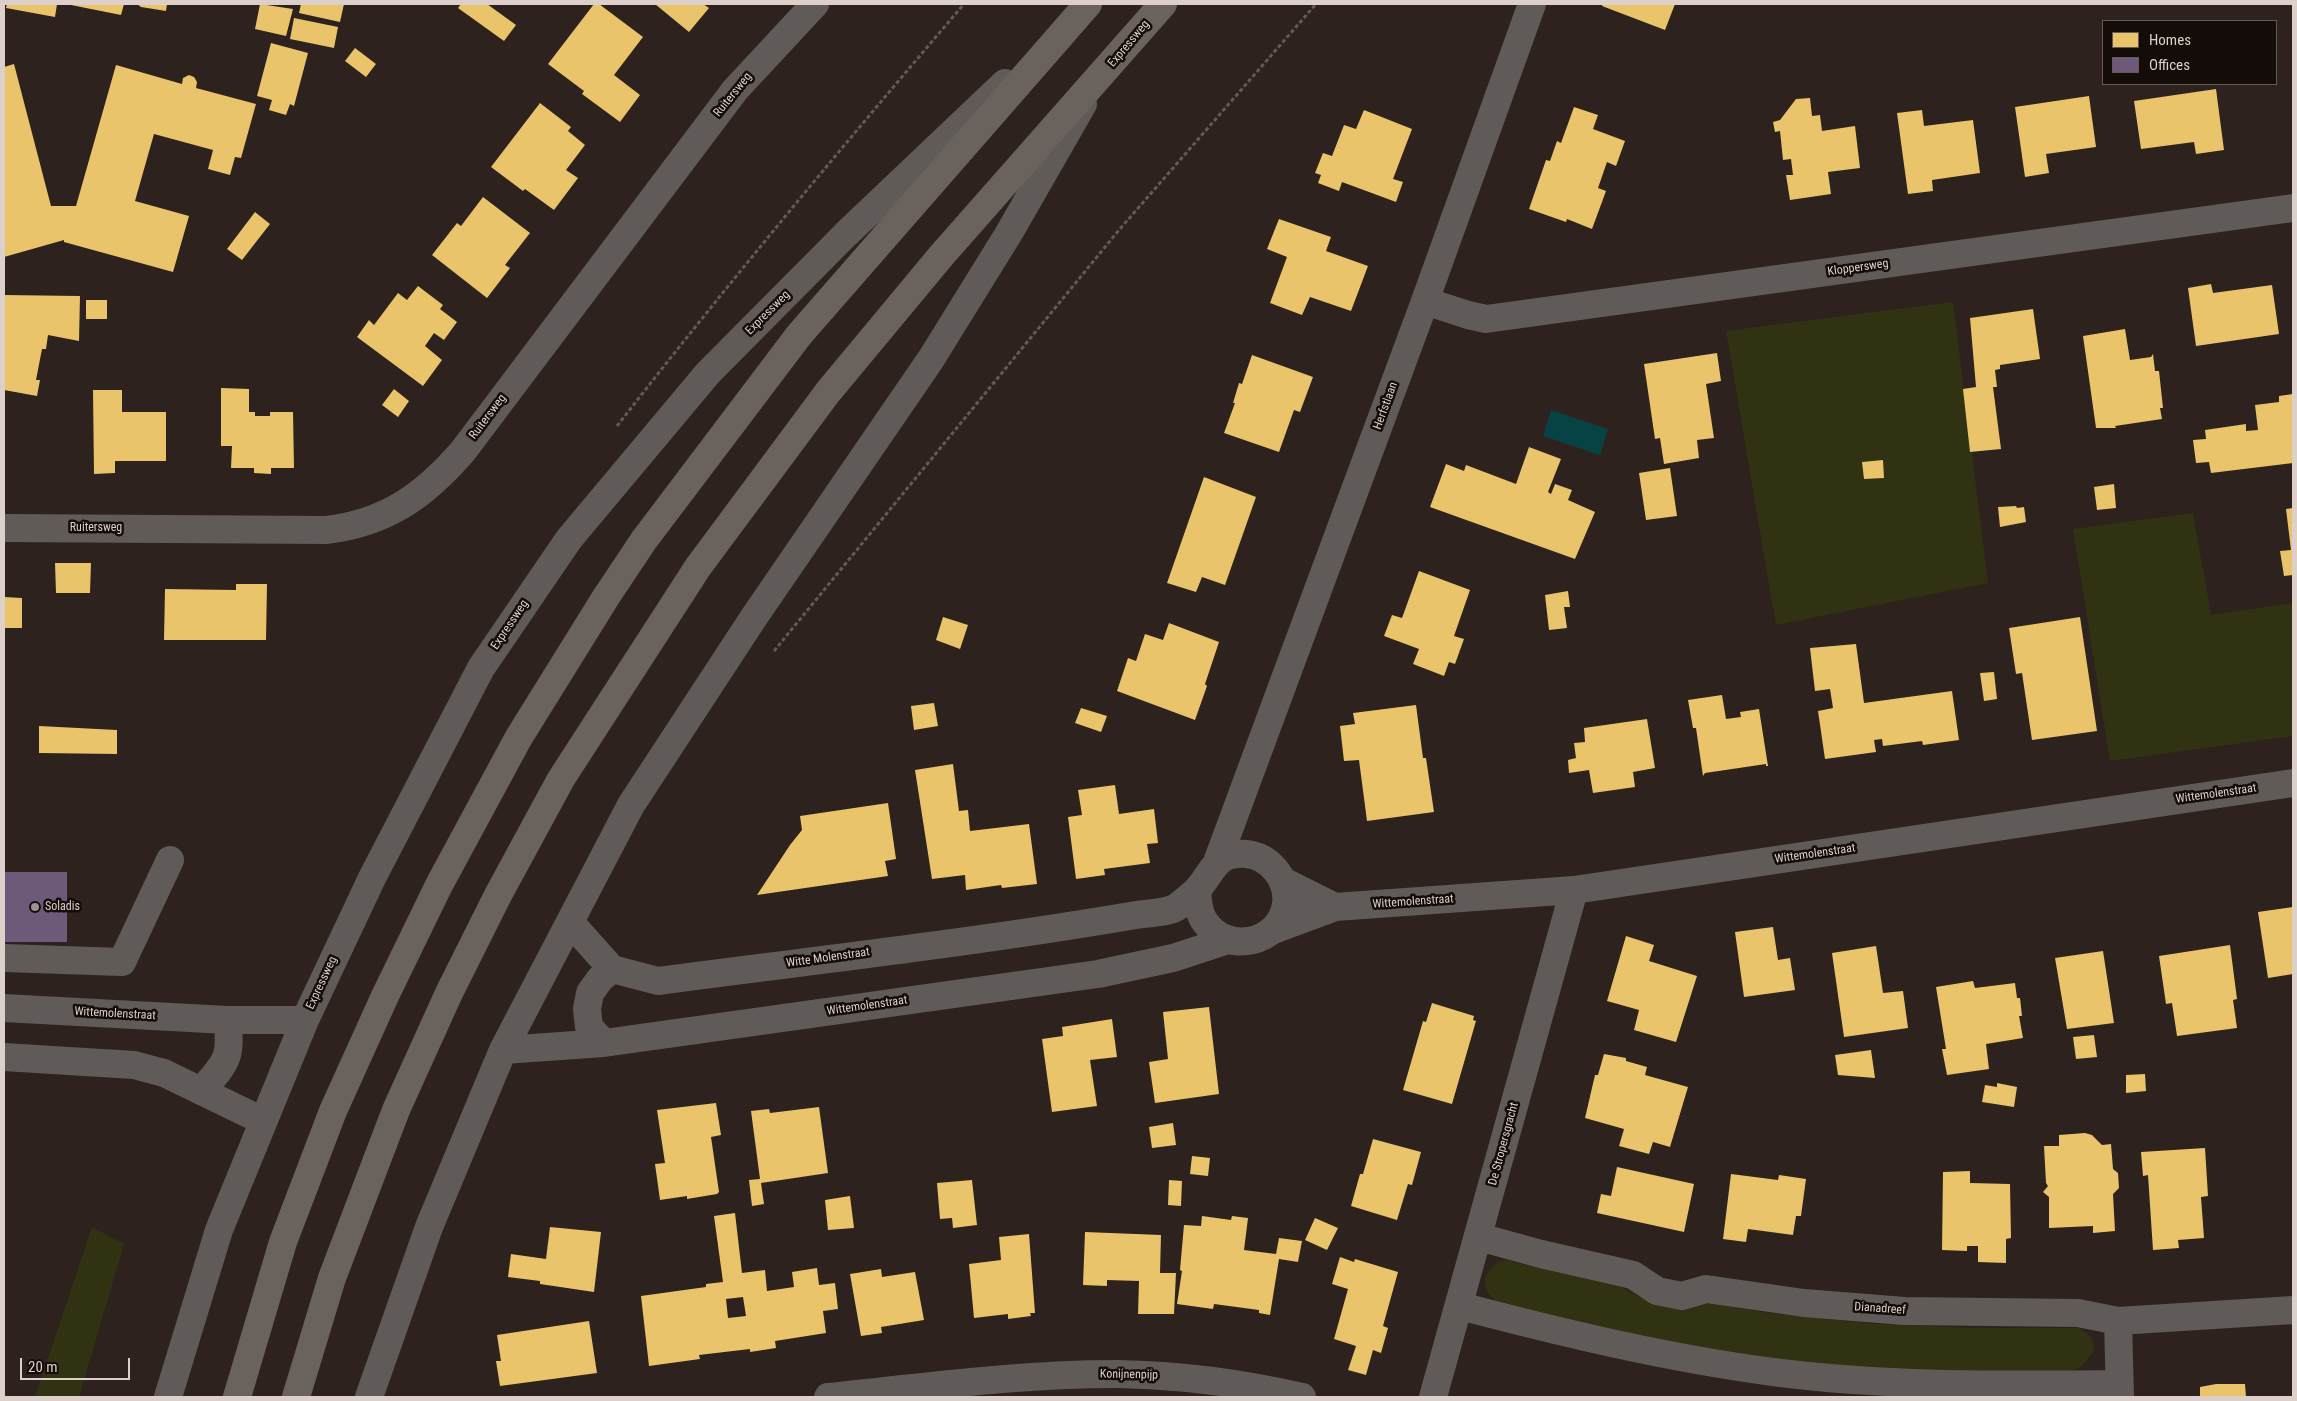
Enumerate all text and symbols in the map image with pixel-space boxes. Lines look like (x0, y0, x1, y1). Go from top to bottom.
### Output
street label: Expressweg (1105, 18, 1153, 70)
legend (2102, 20, 2277, 85)
text: Homes (2149, 31, 2191, 49)
text: Offices (2149, 56, 2190, 74)
street label: Ruitersweg (711, 70, 755, 120)
street label: Kloppersweg (1827, 257, 1889, 279)
street label: Expressweg (743, 288, 793, 338)
street label: Herfstlaan (1371, 380, 1401, 432)
street label: Ruitersweg (466, 392, 510, 442)
street label: Ruitersweg (70, 521, 122, 535)
street label: Expressweg (488, 598, 532, 652)
street label: Wittemolenstraat (2175, 781, 2257, 807)
street label: Wittemolenstraat (1774, 841, 1856, 867)
street label: Wittemolenstraat (1372, 892, 1454, 912)
place label: Soladis (45, 900, 80, 914)
marker: Soladis (29, 901, 41, 913)
street label: Witte Molenstraat (785, 945, 871, 971)
street label: Expressweg (304, 954, 340, 1012)
street label: Wittemolenstraat (826, 993, 908, 1019)
street label: Wittemolenstraat (74, 1005, 156, 1023)
street label: De Stropersgracht (1486, 1101, 1522, 1187)
street label: Dianadreef (1854, 1300, 1906, 1318)
scale bar (22, 1348, 132, 1380)
text: 20 m (28, 1358, 58, 1376)
street label: Konijnenpijp (1100, 1367, 1158, 1383)

